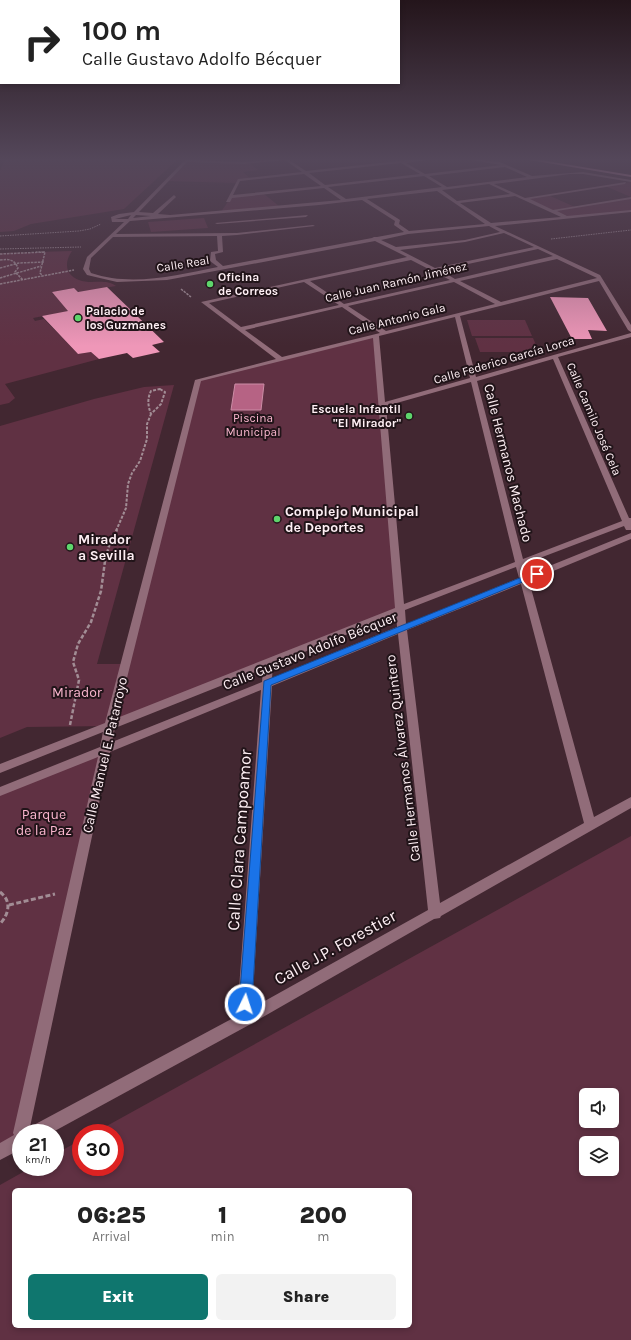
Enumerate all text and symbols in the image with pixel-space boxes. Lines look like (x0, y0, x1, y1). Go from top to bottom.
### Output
text: 100 m (82, 14, 161, 47)
icon: right (16, 16, 68, 68)
text: Calle Gustavo Adolfo Bécquer (82, 48, 321, 70)
street label: Calle Real (156, 253, 210, 275)
street label: Calle Juan Ramón Jiménez (324, 259, 469, 305)
place label: Oficina de Correos (218, 270, 278, 298)
marker: Oficina de Correos (205, 279, 215, 289)
street label: Calle Antonio Gala (347, 300, 447, 338)
place label: Palacio de los Guzmanes (86, 304, 166, 332)
marker: Palacio de los Guzmanes (73, 313, 83, 323)
street label: Calle Federico García Lorca (432, 333, 576, 387)
street label: Calle Camilo José Cela (564, 360, 624, 478)
street label: Calle Hermanos Machado (480, 382, 536, 544)
place label: Escuela Infantil "El Mirador" (311, 402, 401, 430)
park label: Piscina Municipal (226, 411, 281, 439)
marker: Escuela Infantil "El Mirador" (404, 411, 414, 421)
place label: Complejo Municipal de Deportes (285, 503, 419, 536)
marker: Complejo Municipal de Deportes (272, 514, 282, 524)
place label: Mirador a Sevilla (78, 531, 135, 564)
marker: Mirador a Sevilla (65, 542, 75, 552)
pin (520, 557, 554, 591)
icon: arrive (526, 563, 548, 585)
street label: Calle Gustavo Adolfo Bécquer (221, 608, 400, 694)
street label: Calle Hermanos Álvarez Quintero (381, 654, 424, 862)
street label: Calle Manuel E. Patarroyo (79, 675, 131, 835)
park label: Mirador (52, 684, 103, 701)
street label: Calle Clara Campoamor (223, 748, 255, 931)
park label: Parque de la Paz (16, 806, 72, 839)
street label: Calle J.P. Forestier (271, 905, 400, 989)
position arrow (224, 983, 266, 1025)
map controls (579, 1088, 619, 1176)
button: sound (579, 1088, 619, 1128)
speed limit sign: 30 (72, 1124, 124, 1176)
text: 21 (28, 1133, 48, 1156)
button: layers (579, 1136, 619, 1176)
text: km/h (25, 1154, 51, 1166)
text: 06:25 (77, 1201, 146, 1229)
text: 1 (218, 1201, 227, 1229)
text: 200 (299, 1201, 347, 1229)
text: Arrival (92, 1229, 130, 1244)
text: min (211, 1229, 235, 1244)
text: m (317, 1229, 329, 1244)
button: Exit (28, 1274, 208, 1320)
button: Share (216, 1274, 396, 1320)

